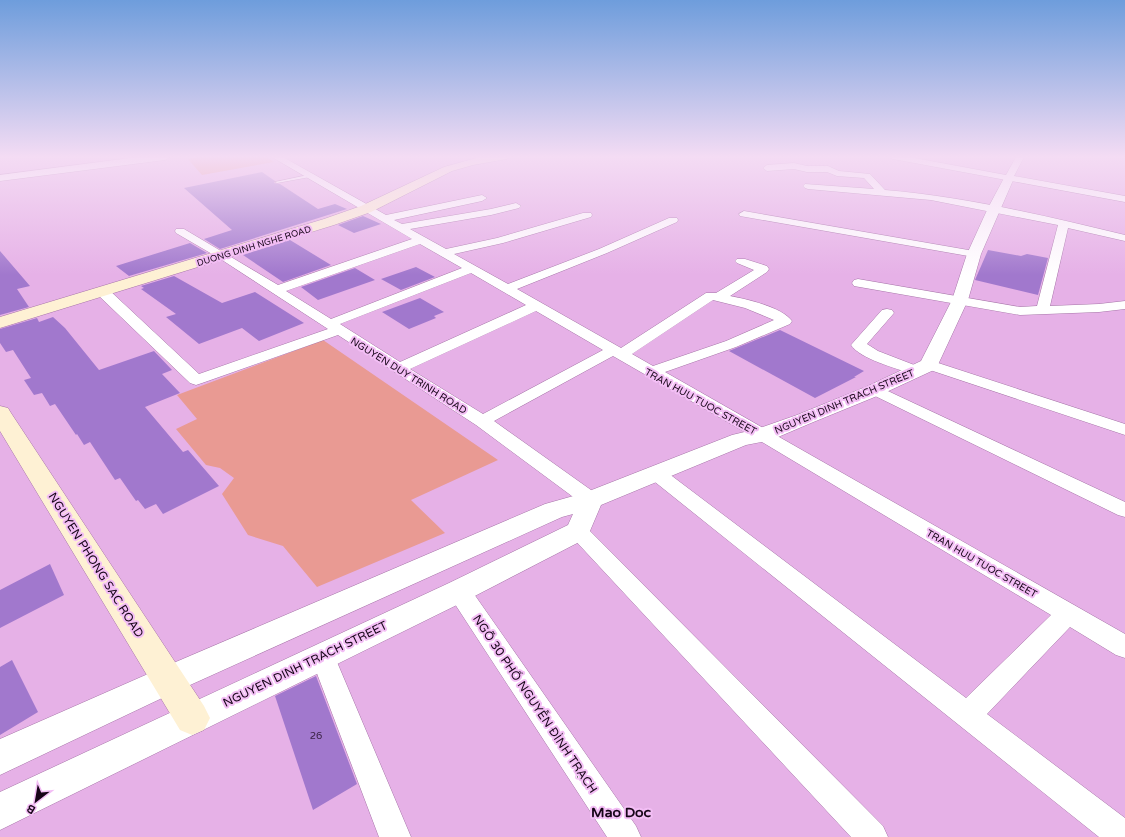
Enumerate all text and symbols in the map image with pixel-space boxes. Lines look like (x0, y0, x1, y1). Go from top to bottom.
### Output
street label: DUONG DINH NGHE ROAD (196, 224, 313, 269)
street label: NGUYEN DUY TRINH ROAD (348, 335, 469, 417)
street label: TRAN HUU TUOC STREET (643, 366, 758, 438)
street label: NGUYEN DINH TRACH STREET (773, 367, 916, 437)
street label: NGUYEN PHONG SAC ROAD (45, 490, 147, 640)
street label: TRAN HUU TUOC STREET (924, 527, 1039, 601)
street label: NGÕ 30 PHỐ NGUYỄN ĐÌNH TRẠCH (470, 612, 600, 796)
street label: NGUYEN DINH TRACH STREET (221, 618, 390, 710)
house number: 26 (310, 730, 322, 742)
north arrow (16, 781, 56, 821)
text: B (24, 801, 38, 817)
district label: Mao Doc (591, 804, 651, 821)

